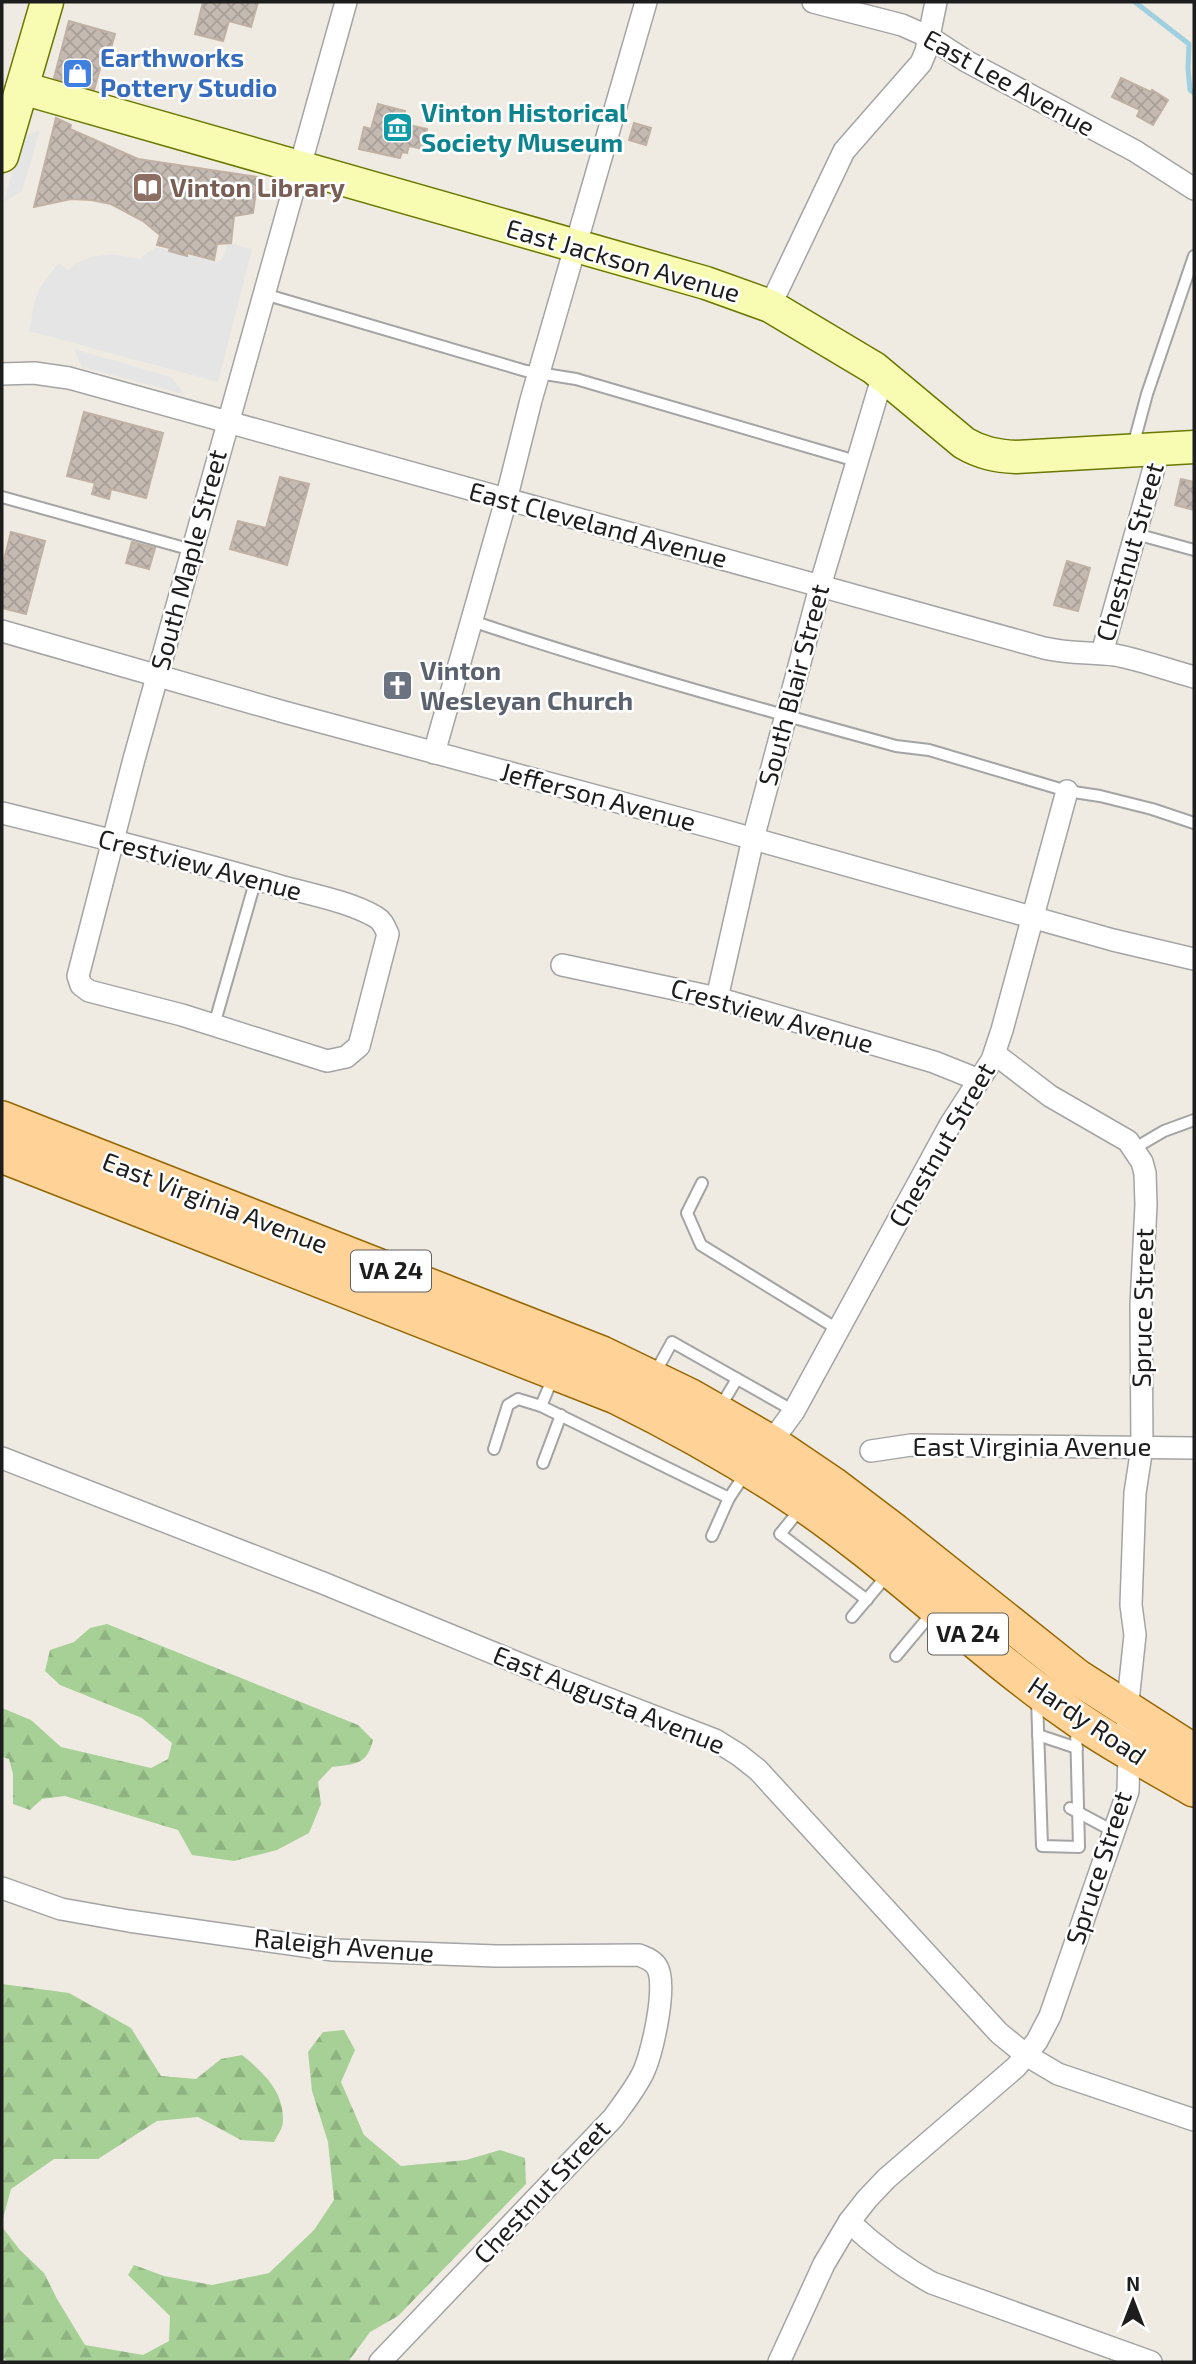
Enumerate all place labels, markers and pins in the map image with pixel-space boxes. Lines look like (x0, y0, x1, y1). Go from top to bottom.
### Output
place label: Earthworks Pottery Studio (100, 41, 277, 103)
shop icon: Earthworks Pottery Studio (60, 56, 94, 90)
place label: Vinton Historical Society Museum (421, 96, 628, 158)
museum icon: Vinton Historical Society Museum (381, 111, 415, 145)
library icon: Vinton Library (130, 171, 164, 205)
place label: Vinton Library (170, 171, 345, 203)
place label: Vinton Wesleyan Church (420, 654, 633, 716)
church icon: Vinton Wesleyan Church (380, 669, 414, 703)

